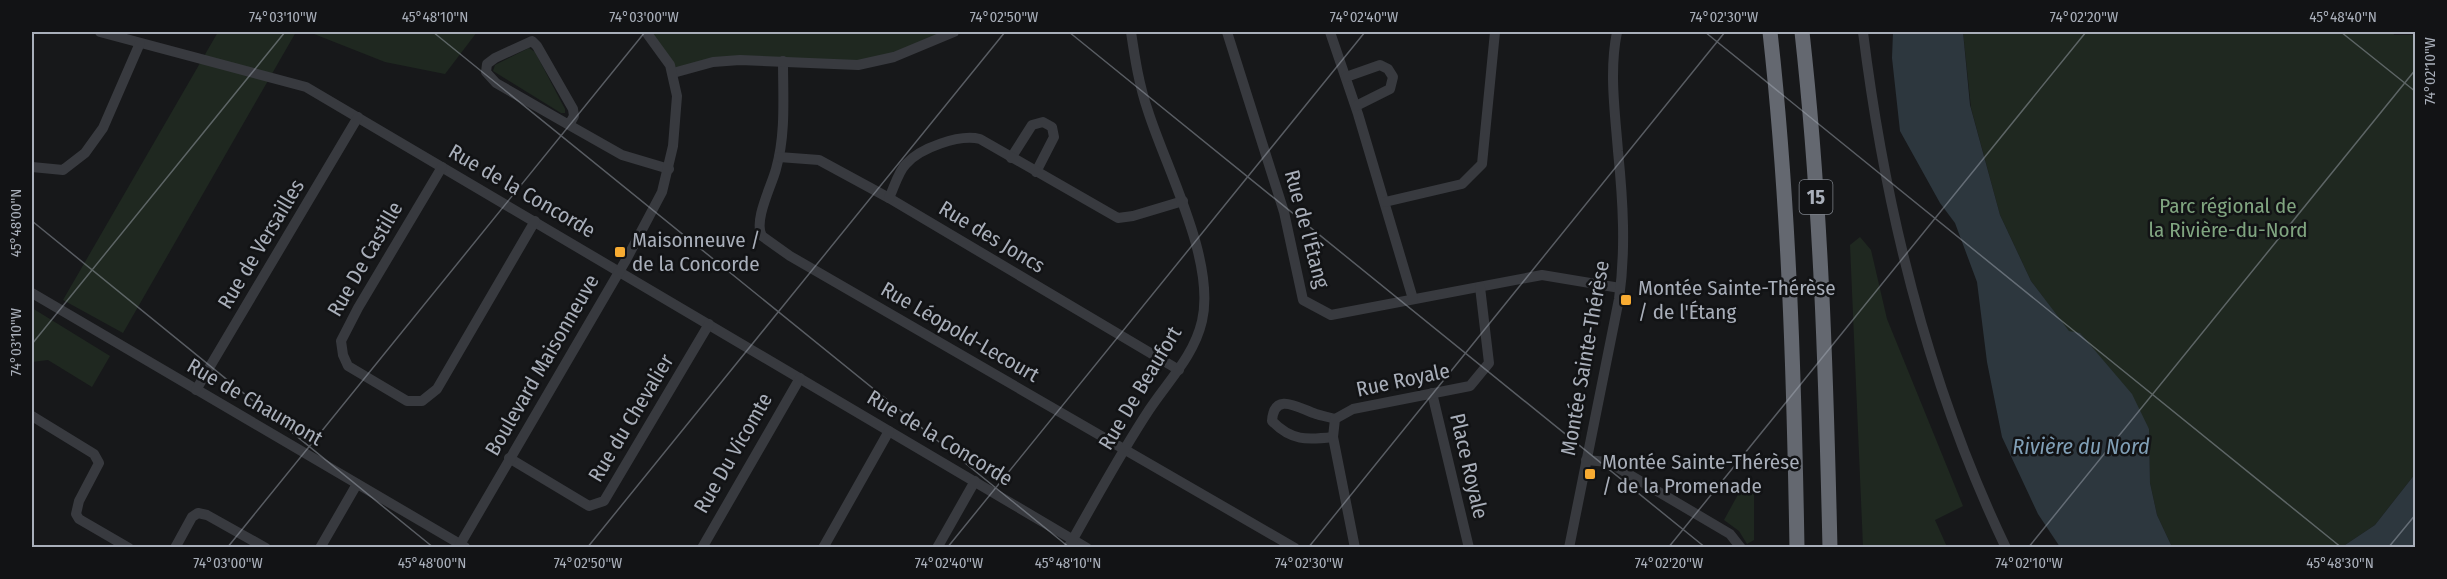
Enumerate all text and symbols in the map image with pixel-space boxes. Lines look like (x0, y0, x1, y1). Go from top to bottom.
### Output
text: 74°03'10"W (249, 8, 317, 26)
text: 45°48'10"N (402, 8, 468, 26)
text: 74°03'00"W (609, 8, 679, 26)
text: 74°02'50"W (970, 8, 1038, 26)
text: 74°02'40"W (1330, 8, 1398, 26)
text: 74°02'30"W (1690, 8, 1758, 26)
text: 74°02'20"W (2050, 8, 2118, 26)
text: 45°48'40"N (2309, 8, 2377, 26)
text: 74°02'10"W (2421, 37, 2439, 105)
street label: Rue de la Concorde (444, 138, 600, 244)
street label: Rue de l'Étang (1279, 167, 1335, 291)
street label: Rue de Versailles (212, 174, 310, 314)
road number: 15 (1800, 180, 1832, 214)
text: 45°48'00"N (7, 189, 25, 257)
park label: Parc régional de la Rivière-du-Nord (2148, 193, 2308, 243)
street label: Rue des Joncs (934, 195, 1050, 279)
street label: Rue De Castille (322, 197, 408, 321)
place label: Maisonneuve / de la Concorde (632, 227, 760, 277)
marker: Maisonneuve / de la Concorde (613, 245, 627, 259)
street label: Montée Sainte-Thérèse (1555, 258, 1615, 458)
street label: Boulevard Maisonneuve (479, 270, 605, 460)
place label: Montée Sainte-Thérèse / de l'Étang (1638, 275, 1836, 325)
street label: Rue Léopold-Lecourt (876, 276, 1044, 388)
marker: Montée Sainte-Thérèse / de l'Étang (1619, 293, 1633, 307)
text: 74°03'10"W (7, 308, 25, 376)
street label: Rue De Beaufort (1093, 321, 1187, 455)
street label: Rue du Chevalier (583, 349, 680, 487)
street label: Rue de Chaumont (183, 353, 328, 451)
street label: Rue Royale (1354, 357, 1452, 403)
street label: Rue de la Concorde (862, 384, 1018, 492)
street label: Rue Du Vicomte (688, 388, 778, 518)
street label: Place Royale (1444, 411, 1494, 521)
water label: Rivière du Nord (2012, 433, 2150, 460)
place label: Montée Sainte-Thérèse / de la Promenade (1602, 449, 1800, 499)
marker: Montée Sainte-Thérèse / de la Promenade (1583, 467, 1597, 481)
text: 74°03'00"W (193, 554, 263, 572)
text: 45°48'00"N (398, 554, 466, 572)
text: 74°02'50"W (554, 554, 622, 572)
text: 74°02'40"W (915, 554, 983, 572)
text: 45°48'10"N (1035, 554, 1101, 572)
text: 74°02'30"W (1275, 554, 1343, 572)
text: 74°02'20"W (1635, 554, 1703, 572)
text: 74°02'10"W (1995, 554, 2063, 572)
text: 45°48'30"N (2306, 554, 2374, 572)

